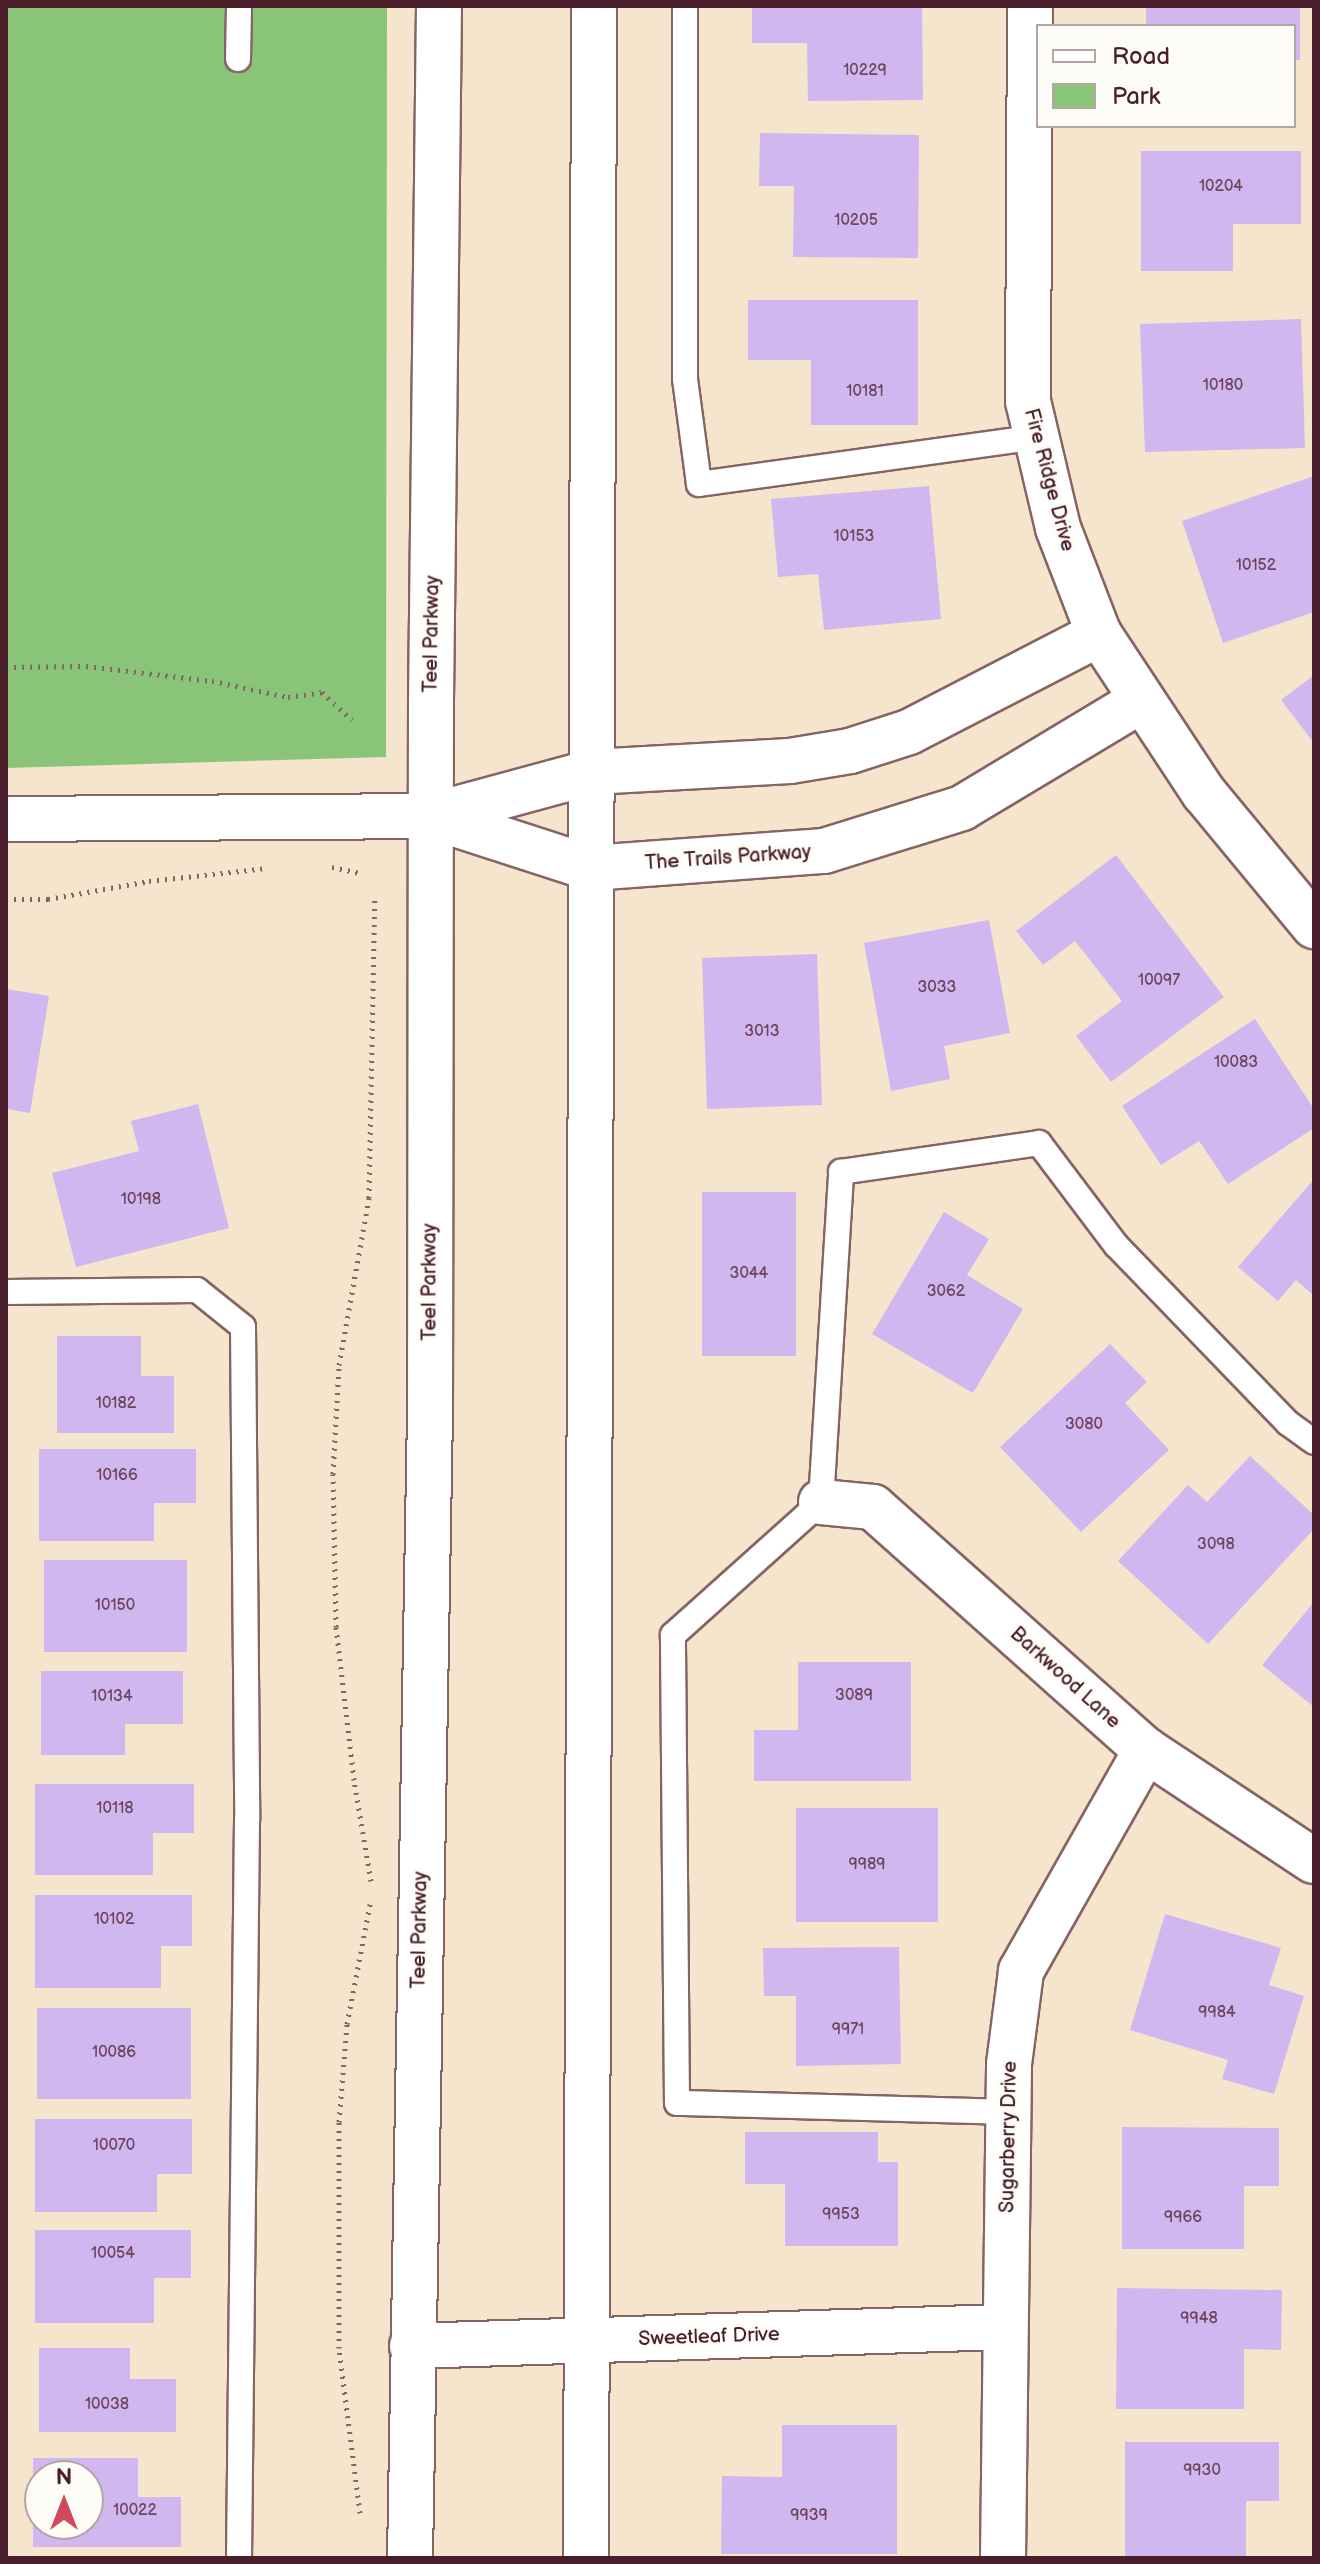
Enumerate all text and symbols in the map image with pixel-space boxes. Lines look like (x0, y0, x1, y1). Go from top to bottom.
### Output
legend (1036, 24, 1296, 128)
text: Road (1112, 42, 1170, 71)
house number: 10229 (843, 61, 887, 81)
text: Park (1112, 82, 1160, 111)
house number: 10204 (1199, 177, 1243, 197)
house number: 10205 (834, 211, 878, 231)
house number: 10180 (1203, 376, 1243, 396)
house number: 10181 (846, 382, 884, 402)
street label: Fire Ridge Drive (1018, 406, 1080, 554)
house number: 10153 (834, 527, 874, 547)
house number: 10152 (1236, 556, 1276, 576)
street label: Teel Parkway (419, 575, 445, 693)
street label: The Trails Parkway (644, 840, 812, 876)
house number: 10097 (1138, 971, 1180, 991)
house number: 3033 (918, 978, 956, 998)
house number: 3013 (744, 1022, 780, 1042)
house number: 10083 (1214, 1053, 1258, 1073)
house number: 10198 (121, 1190, 161, 1210)
street label: Teel Parkway (418, 1223, 442, 1341)
house number: 3044 (730, 1264, 768, 1284)
house number: 3062 (927, 1282, 965, 1302)
house number: 10182 (96, 1394, 136, 1414)
house number: 3080 (1065, 1415, 1103, 1435)
house number: 10166 (96, 1466, 138, 1486)
house number: 3098 (1197, 1535, 1235, 1555)
house number: 10150 (95, 1596, 135, 1616)
street label: Barkwood Lane (1005, 1622, 1125, 1734)
house number: 3089 (835, 1686, 873, 1706)
house number: 10134 (91, 1687, 133, 1707)
house number: 10118 (96, 1799, 134, 1819)
house number: 9989 (848, 1855, 886, 1875)
street label: Teel Parkway (407, 1871, 433, 1989)
house number: 10102 (94, 1910, 134, 1930)
house number: 9984 (1198, 2003, 1236, 2023)
house number: 9971 (832, 2020, 864, 2040)
house number: 10086 (92, 2043, 136, 2063)
street label: Sugarberry Drive (996, 2060, 1022, 2214)
house number: 10070 (93, 2136, 135, 2156)
house number: 9953 (822, 2205, 860, 2225)
house number: 9966 (1164, 2208, 1202, 2228)
house number: 10054 (91, 2244, 135, 2264)
house number: 9948 (1180, 2309, 1218, 2329)
street label: Sweetleaf Drive (638, 2323, 780, 2351)
house number: 10038 (85, 2395, 129, 2415)
north arrow (24, 2460, 104, 2540)
house number: 9930 (1183, 2461, 1221, 2481)
text: N (56, 2464, 72, 2491)
house number: 10022 (113, 2501, 157, 2521)
house number: 9939 (790, 2506, 828, 2526)

